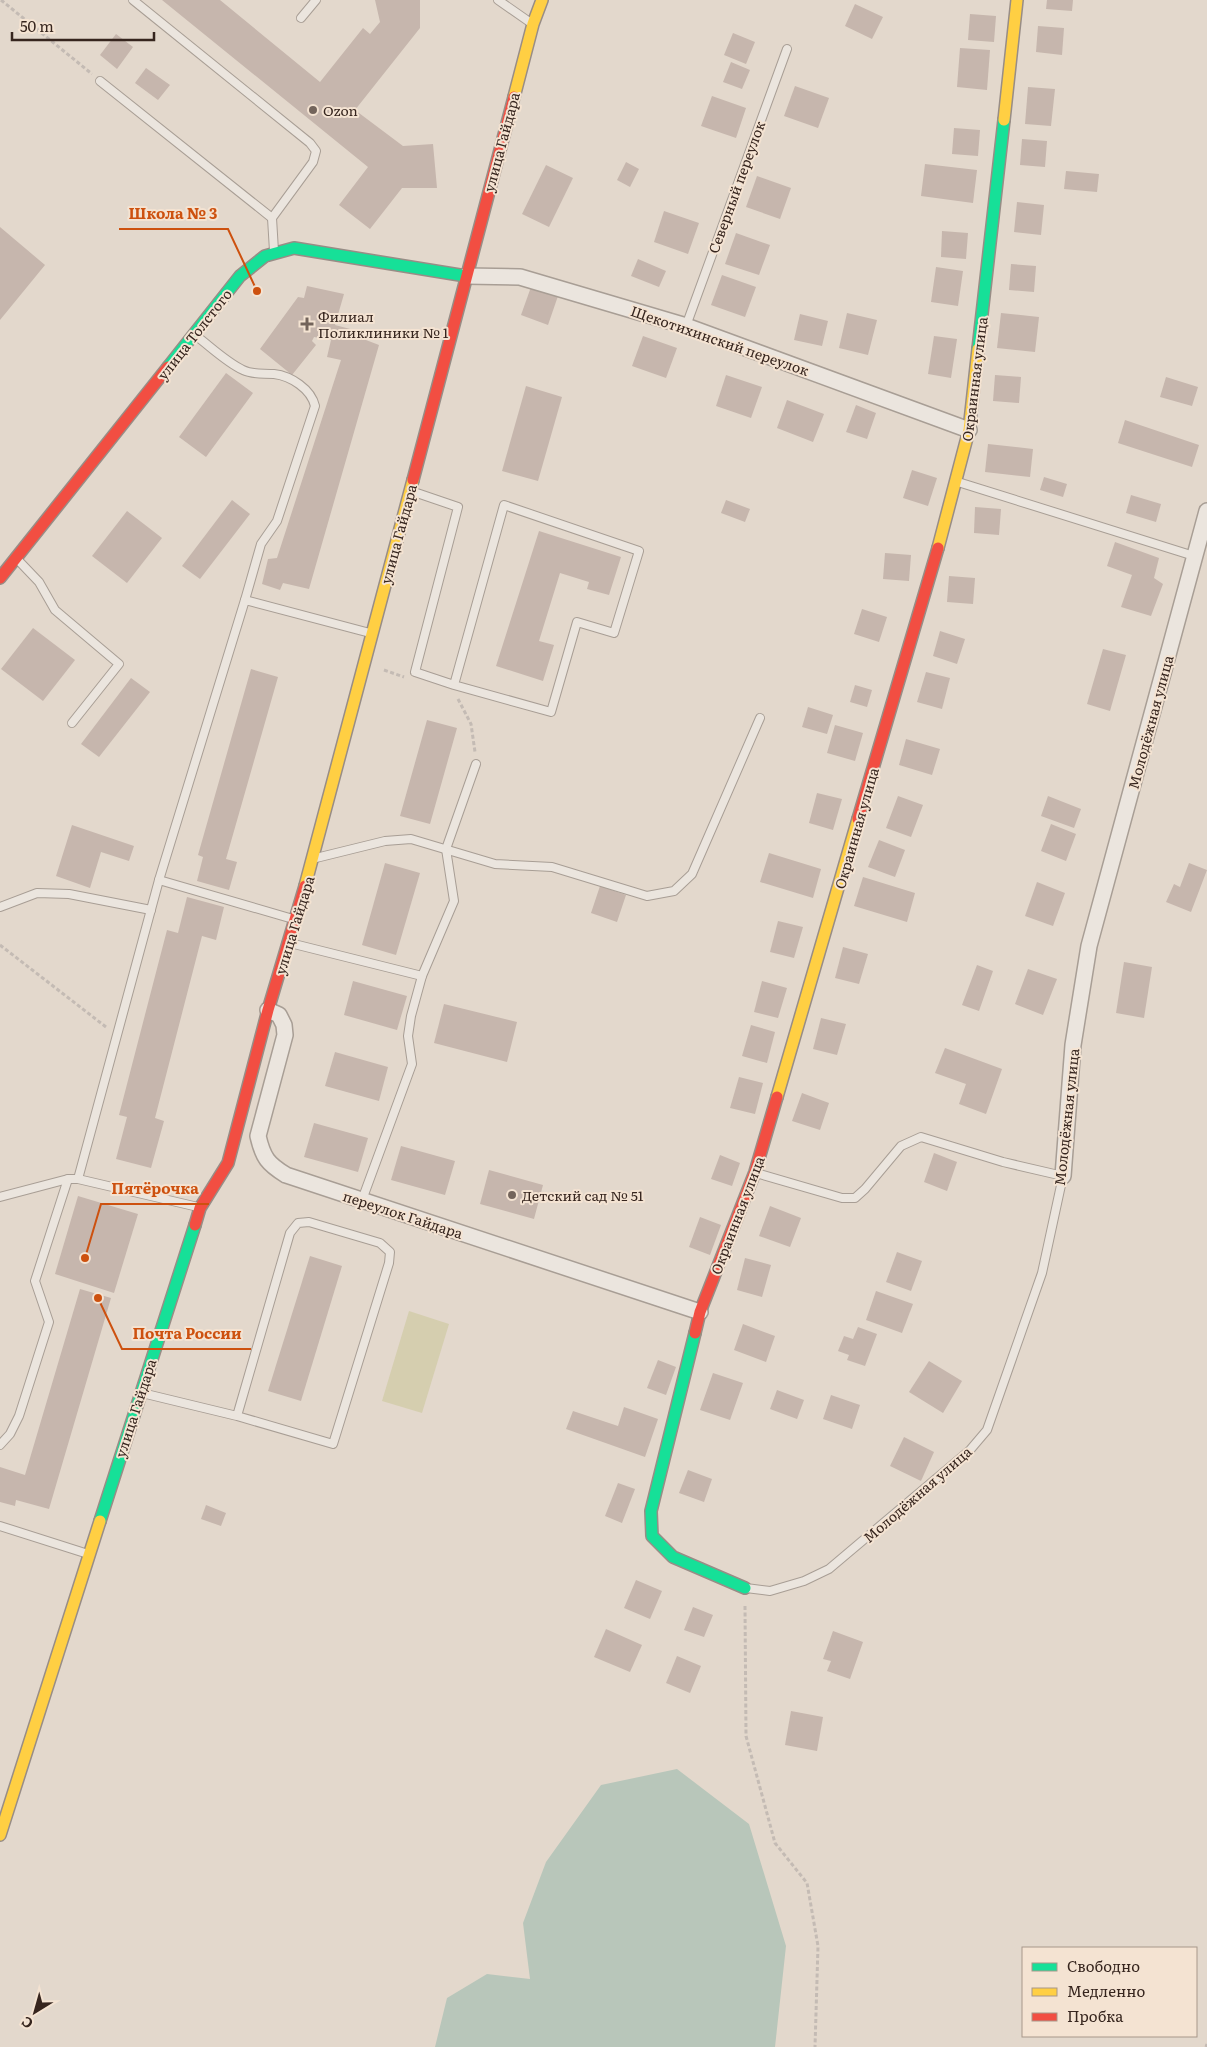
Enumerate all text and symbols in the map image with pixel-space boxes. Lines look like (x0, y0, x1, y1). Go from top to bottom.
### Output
scale bar (12, 10, 155, 42)
text: 50 m (20, 14, 54, 37)
street label: улица Гайдара (478, 89, 524, 194)
place label: Ozon (323, 100, 358, 120)
marker: Ozon (307, 104, 319, 116)
street label: Северный переулок (703, 117, 769, 256)
callout: Школа № 3 (119, 199, 228, 229)
text: Школа № 3 (129, 201, 217, 224)
street label: улица Толстого (152, 284, 236, 384)
street label: Щекотихинский переулок (628, 300, 813, 380)
place label: Филиал Поликлиники № 1 (318, 306, 449, 342)
street label: Окраинная улица (956, 315, 992, 442)
marker: Филиал Поликлиники № 1 (300, 317, 314, 331)
street label: улица Гайдара (375, 481, 421, 586)
street label: Молодёжная улица (1123, 652, 1178, 791)
street label: Окраинная улица (829, 765, 883, 891)
street label: улица Гайдара (269, 873, 319, 977)
street label: Молодёжная улица (1049, 1047, 1083, 1187)
street label: Окраинная улица (705, 1152, 769, 1277)
callout: Пятёрочка (101, 1174, 209, 1204)
text: Пятёрочка (111, 1176, 199, 1199)
street label: переулок Гайдара (340, 1185, 466, 1243)
place label: Детский сад № 51 (522, 1185, 644, 1205)
marker: Детский сад № 51 (506, 1189, 518, 1201)
callout: Почта России (122, 1319, 251, 1349)
text: Почта России (132, 1321, 242, 1344)
street label: улица Гайдара (110, 1356, 160, 1460)
street label: Молодёжная улица (858, 1441, 976, 1547)
legend (1022, 1947, 1197, 2037)
text: Свободно (1067, 1954, 1140, 1977)
text: Медленно (1067, 1979, 1145, 2002)
north arrow (10, 1987, 60, 2037)
text: Пробка (1067, 2004, 1124, 2027)
text: С (17, 2012, 37, 2034)

